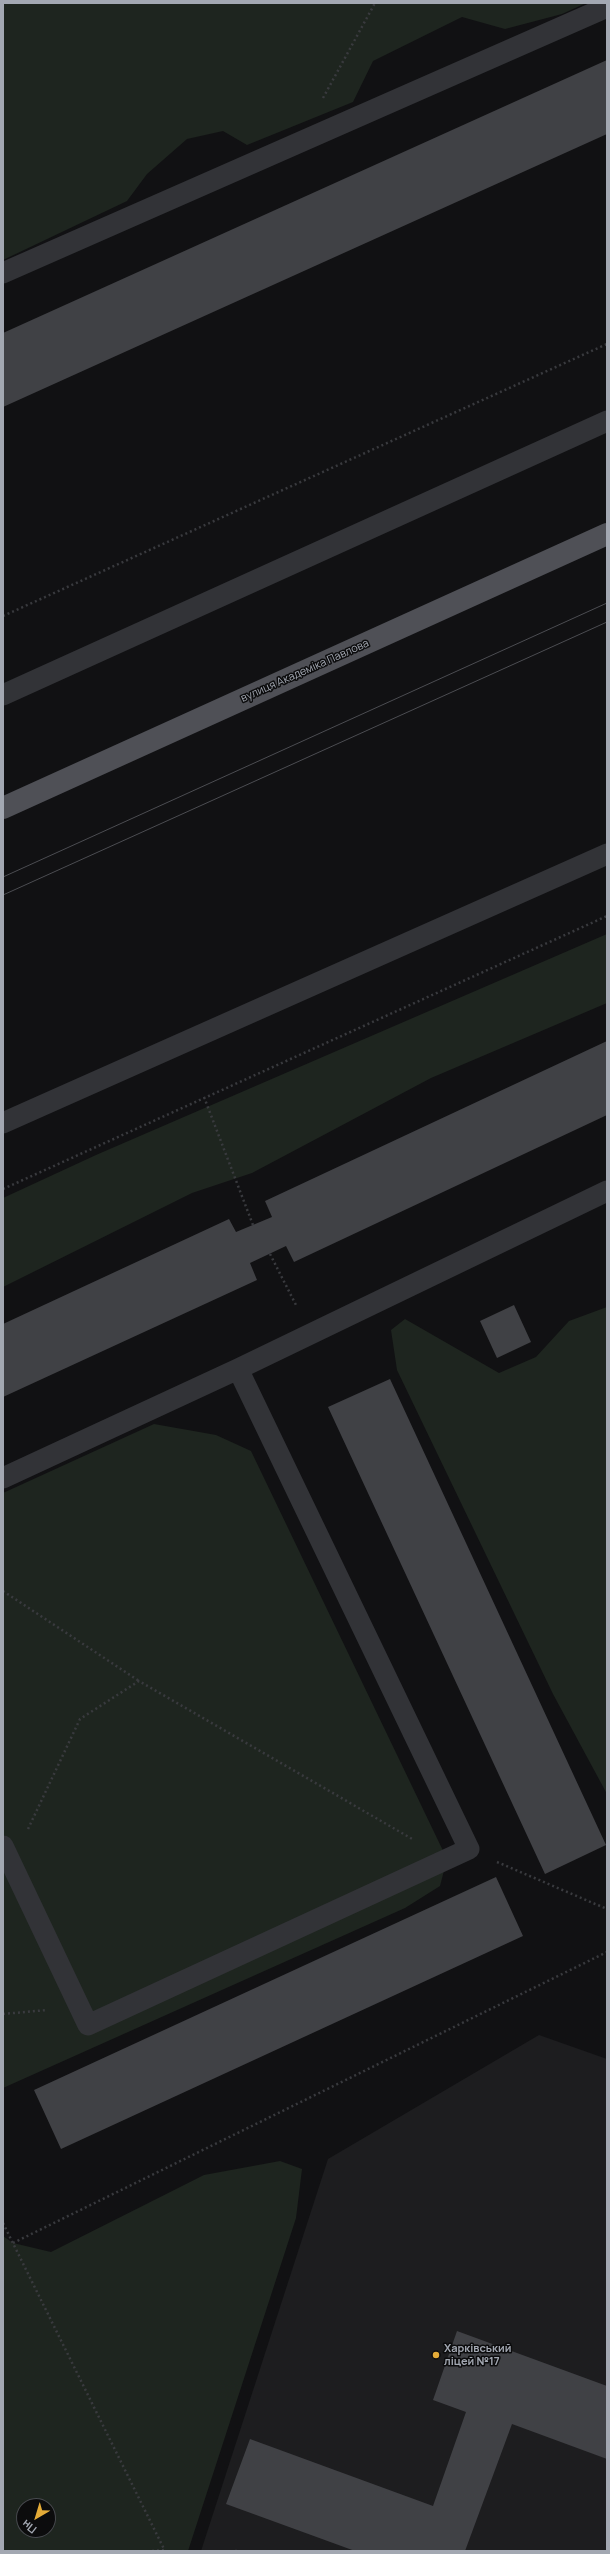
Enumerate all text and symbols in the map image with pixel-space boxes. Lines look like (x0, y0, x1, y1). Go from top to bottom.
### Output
street label: вулиця Академіка Павлова (239, 637, 371, 705)
place label: Харківський ліцей №17 (444, 2342, 511, 2368)
marker: Харківський ліцей №17 (431, 2350, 441, 2360)
north arrow (16, 2498, 56, 2538)
text: Пн (18, 2517, 39, 2538)

